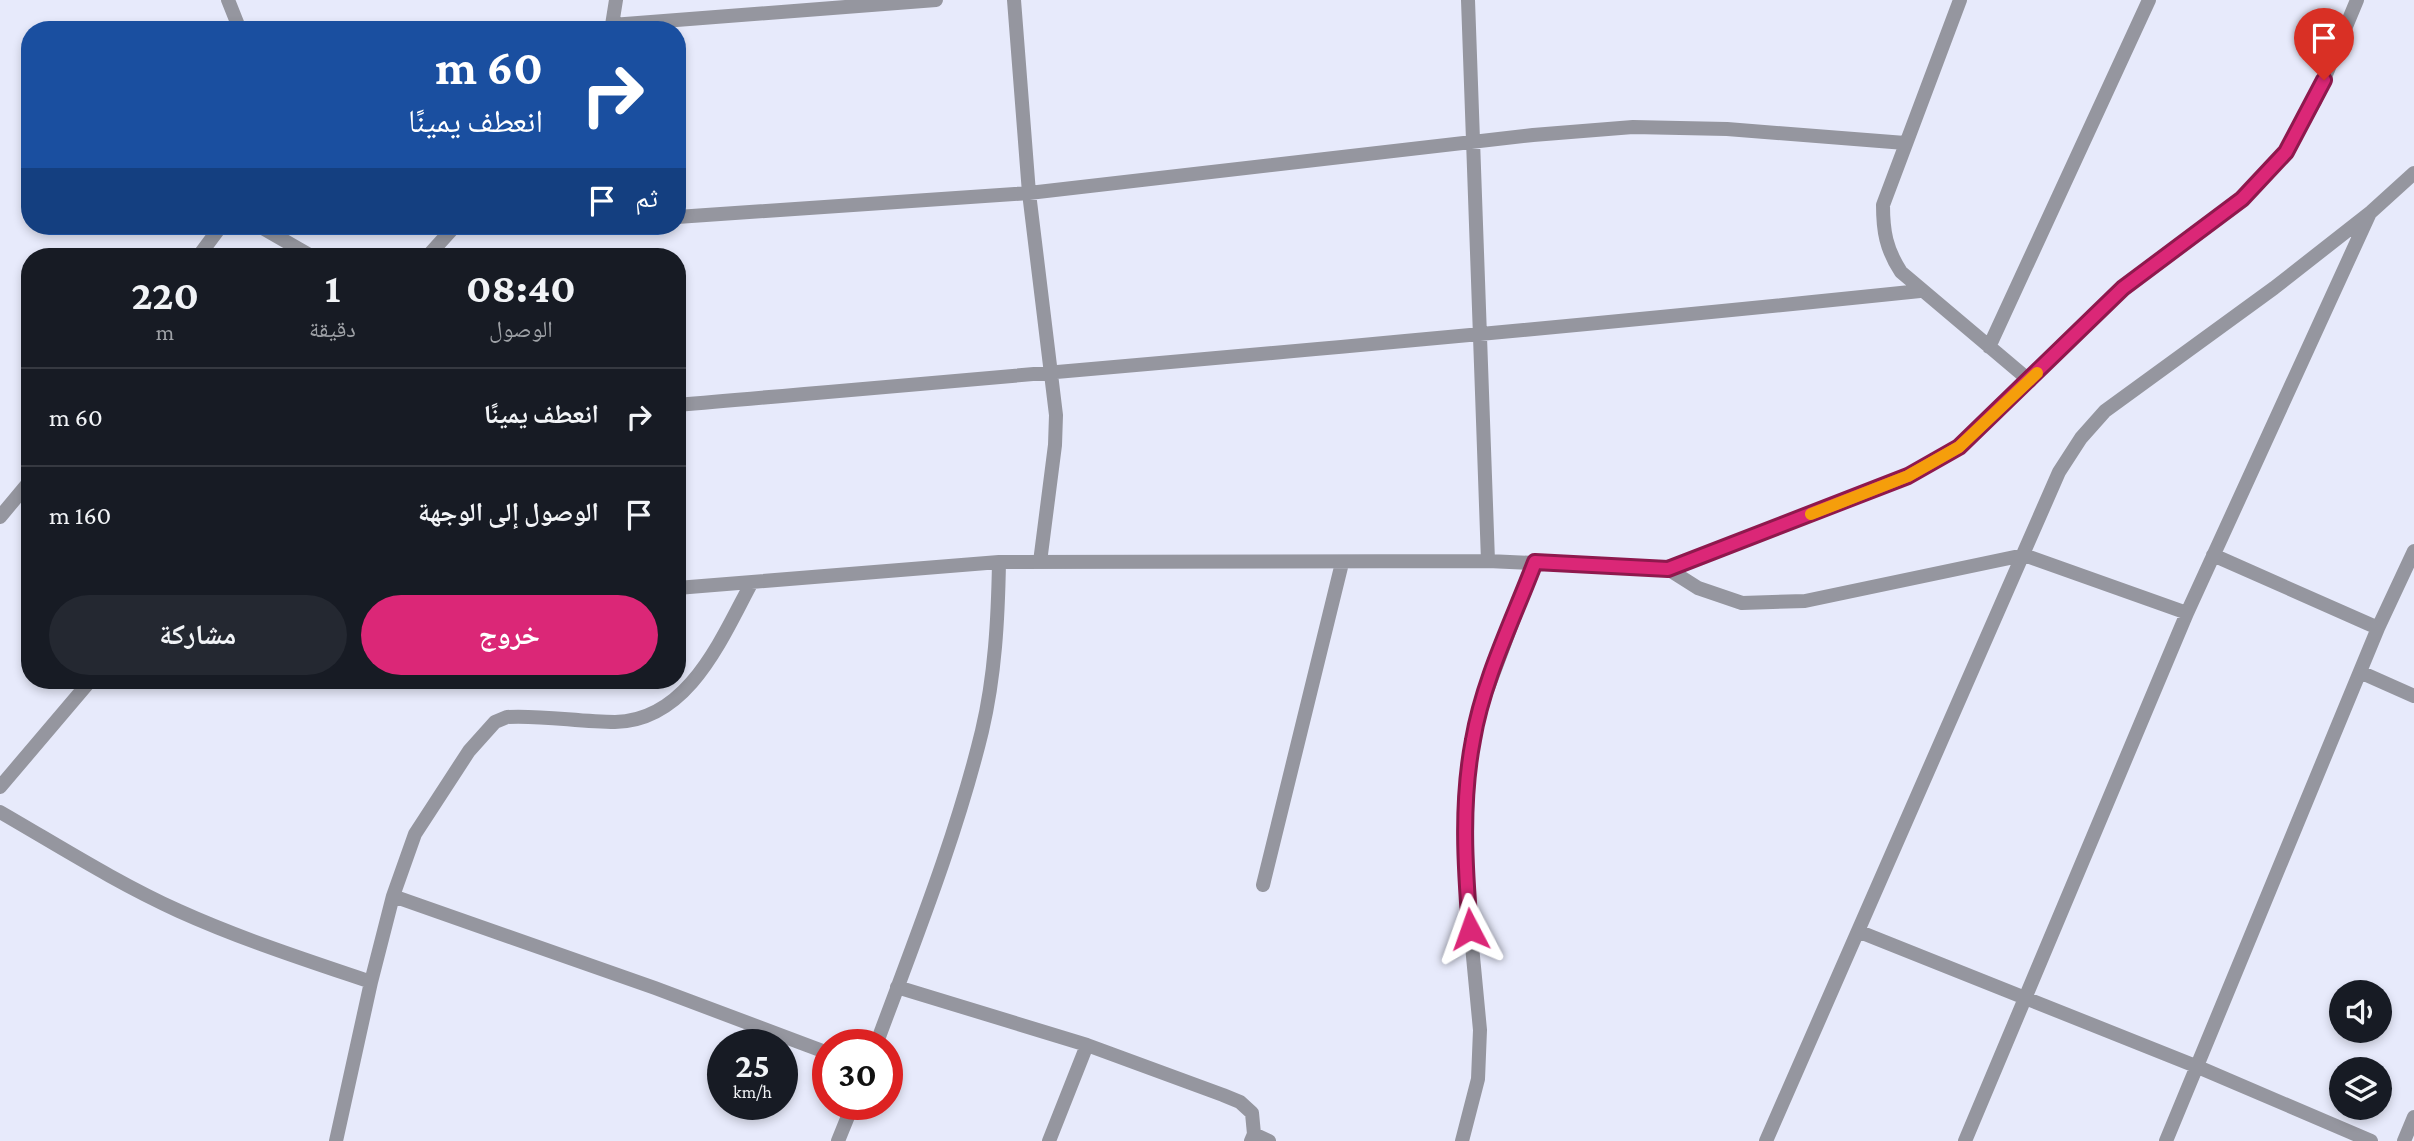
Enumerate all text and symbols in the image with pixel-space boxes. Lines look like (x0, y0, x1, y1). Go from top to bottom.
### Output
pin (2294, 8, 2354, 80)
icon: arrive (2305, 19, 2343, 57)
text: 60 m (436, 40, 543, 95)
icon: right (567, 49, 658, 140)
text: انعطف يمينًا (408, 103, 543, 139)
icon: arrive (583, 182, 621, 220)
text: ثم (635, 184, 658, 213)
text: 1 (325, 264, 340, 311)
text: 08:40 (466, 264, 576, 311)
text: 220 (131, 271, 199, 318)
text: دقيقة (309, 316, 356, 342)
text: الوصول (489, 316, 553, 342)
text: m (156, 319, 174, 345)
icon: right (620, 398, 658, 436)
text: انعطف يمينًا (484, 400, 599, 429)
text: 60 m (49, 403, 103, 432)
icon: arrive (620, 496, 658, 534)
text: الوصول إلى الوجهة (418, 498, 599, 527)
text: 160 m (49, 501, 111, 530)
button: مشاركة (49, 595, 347, 675)
button: خروج (361, 595, 658, 675)
position arrow (1433, 892, 1507, 966)
map controls (2329, 980, 2392, 1120)
button: sound (2329, 980, 2392, 1043)
speed limit sign: 30 (812, 1029, 903, 1120)
text: 25 (735, 1046, 770, 1085)
button: layers (2329, 1057, 2392, 1120)
text: km/h (733, 1082, 772, 1102)

